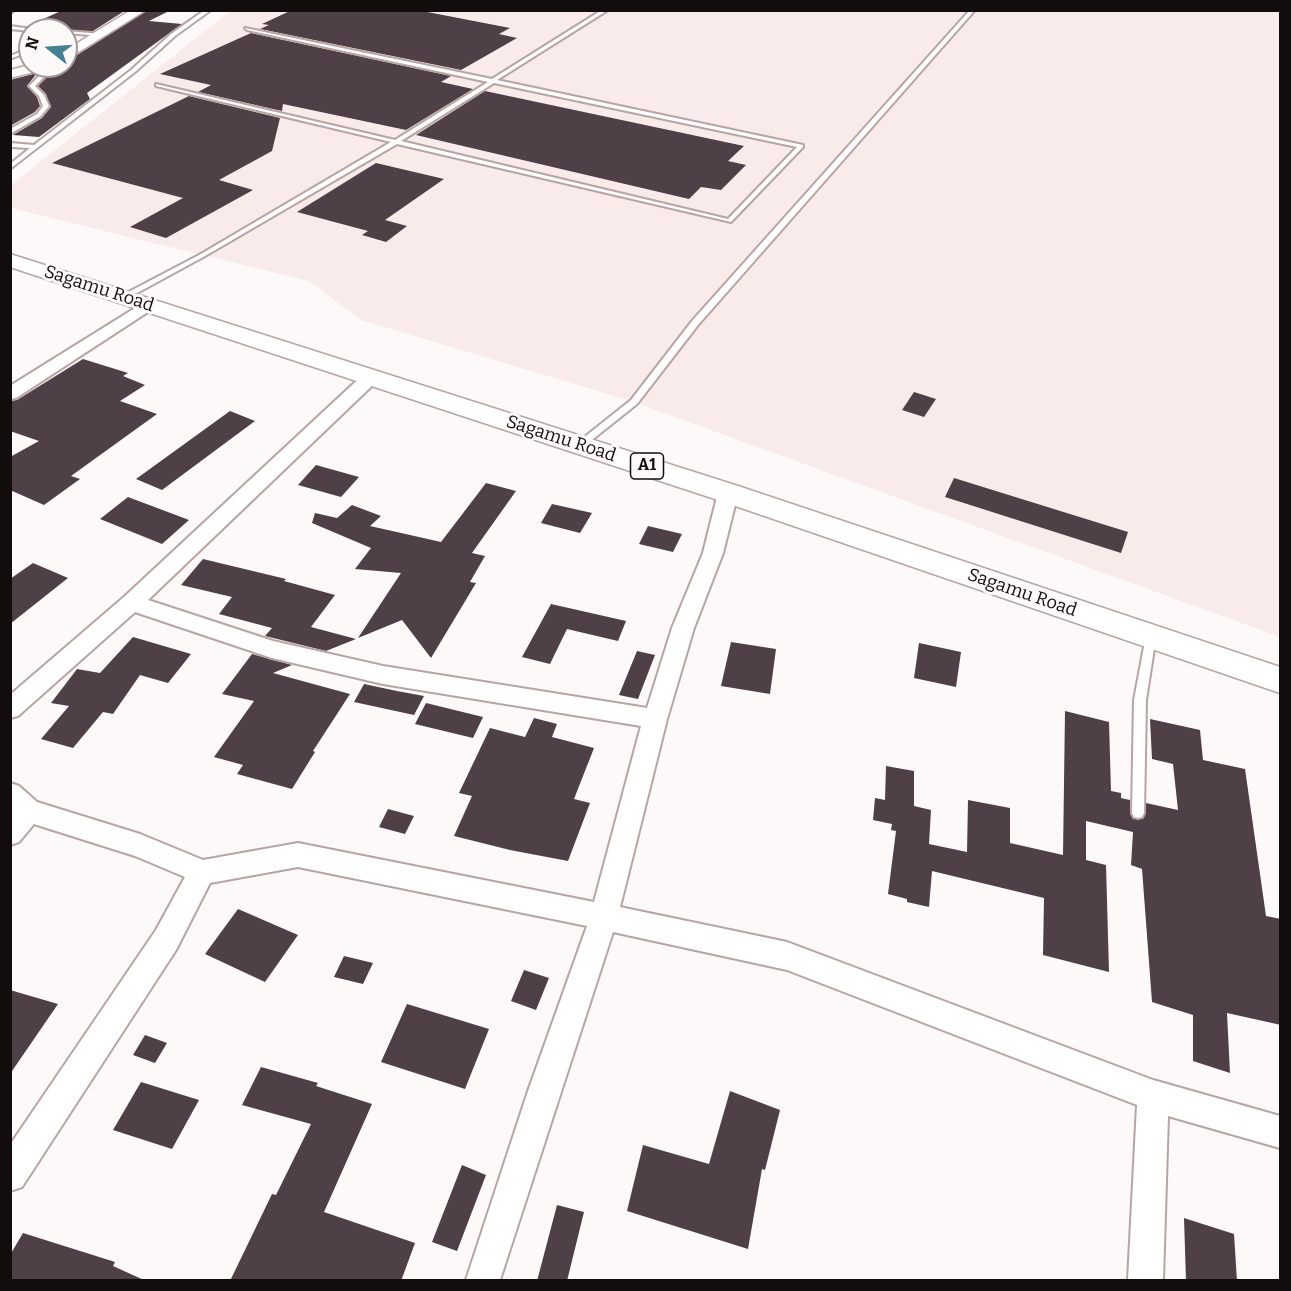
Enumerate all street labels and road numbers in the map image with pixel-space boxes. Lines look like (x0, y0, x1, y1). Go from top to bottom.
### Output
street label: Sagamu Road (41, 261, 157, 317)
street label: Sagamu Road (503, 411, 619, 467)
road number: A1 (630, 453, 664, 479)
street label: Sagamu Road (965, 564, 1079, 622)

